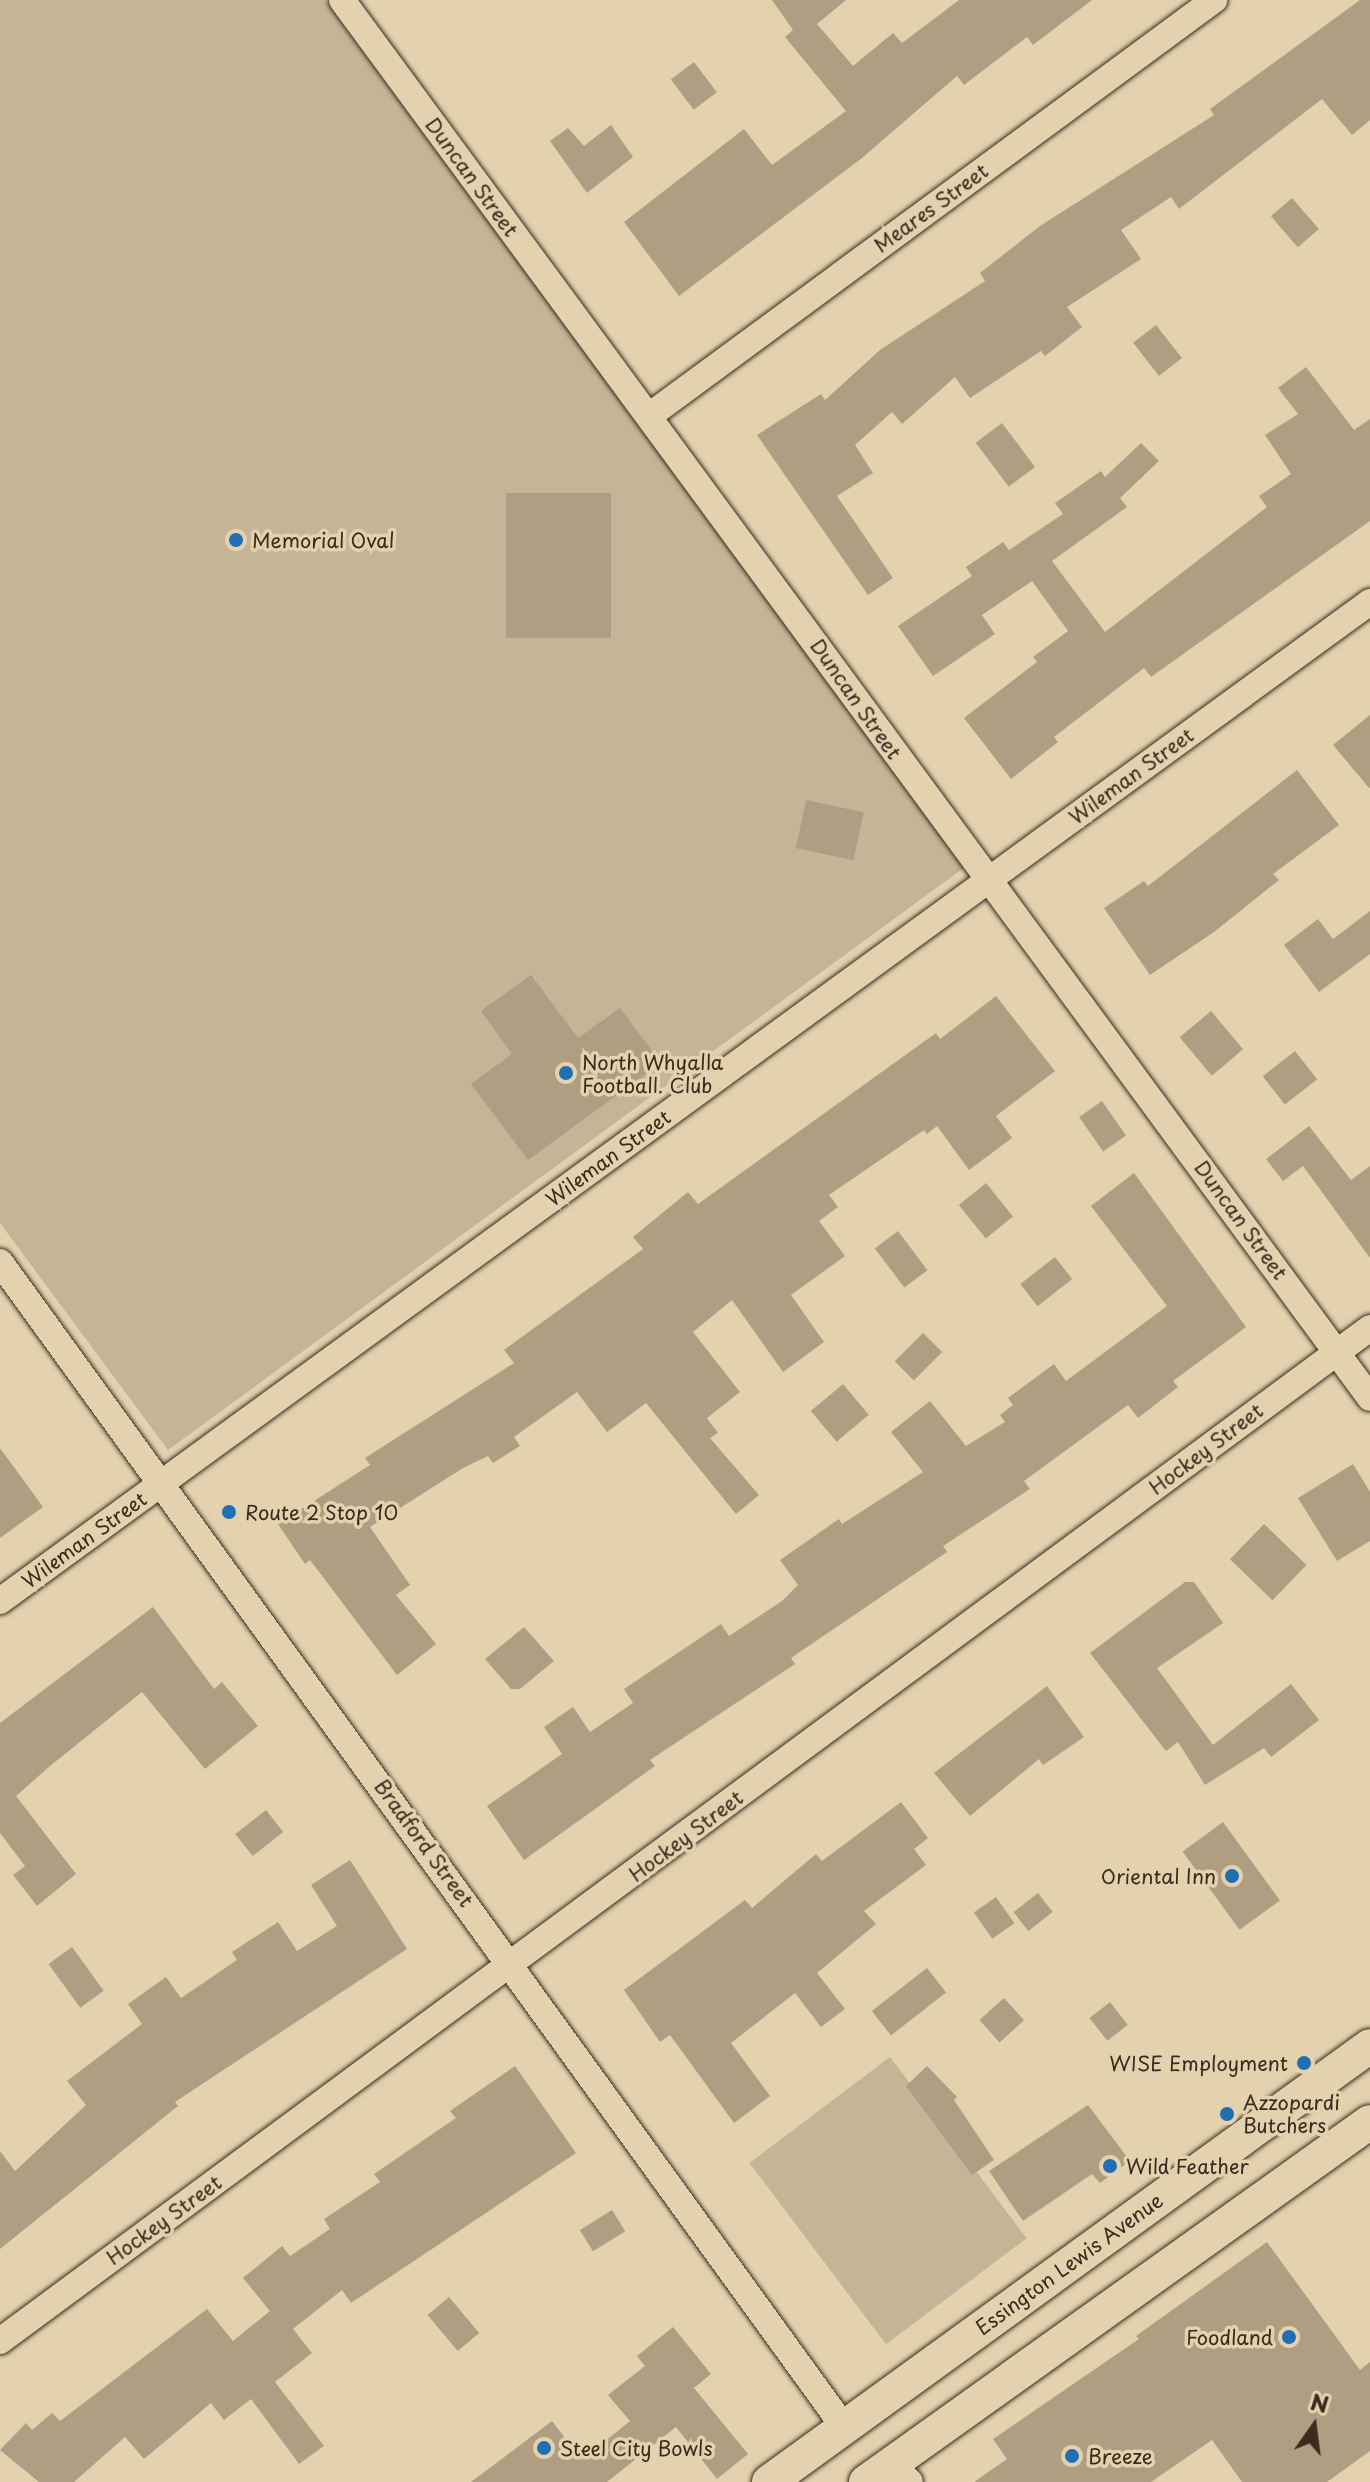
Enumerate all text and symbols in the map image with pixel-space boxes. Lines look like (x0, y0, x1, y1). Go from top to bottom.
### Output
street label: Duncan Street (421, 113, 523, 241)
street label: Meares Street (869, 158, 993, 258)
place label: Memorial Oval (252, 528, 394, 552)
marker: Memorial Oval (227, 531, 245, 549)
street label: Duncan Street (806, 634, 906, 764)
street label: Wileman Street (1063, 722, 1199, 830)
place label: North Whyalla Football. Club (582, 1050, 724, 1097)
marker: North Whyalla Football. Club (557, 1064, 575, 1082)
street label: Wileman Street (540, 1104, 676, 1212)
street label: Duncan Street (1190, 1156, 1292, 1284)
street label: Hockey Street (1144, 1398, 1268, 1500)
street label: Wileman Street (16, 1486, 152, 1594)
place label: Route 2 Stop 10 (245, 1500, 400, 1524)
marker: Route 2 Stop 10 (220, 1503, 238, 1521)
street label: Bradford Street (369, 1774, 479, 1912)
street label: Hockey Street (624, 1785, 748, 1887)
place label: Oriental Inn (1100, 1864, 1216, 1888)
marker: Oriental Inn (1223, 1867, 1241, 1885)
place label: WISE Employment (1110, 2051, 1288, 2075)
marker: WISE Employment (1295, 2054, 1313, 2072)
place label: Azzopardi Butchers (1243, 2090, 1340, 2137)
marker: Azzopardi Butchers (1218, 2105, 1236, 2123)
place label: Wild Feather (1126, 2154, 1250, 2178)
marker: Wild Feather (1101, 2157, 1119, 2175)
street label: Hockey Street (102, 2170, 226, 2270)
street label: Essington Lewis Avenue (972, 2189, 1166, 2339)
place label: Foodland (1186, 2325, 1273, 2349)
marker: Foodland (1280, 2328, 1298, 2346)
text: N (1307, 2384, 1332, 2420)
north arrow (1274, 2386, 1354, 2466)
place label: Steel City Bowls (560, 2436, 716, 2460)
marker: Steel City Bowls (535, 2439, 553, 2457)
place label: Breeze (1088, 2444, 1153, 2468)
marker: Breeze (1063, 2447, 1081, 2465)

